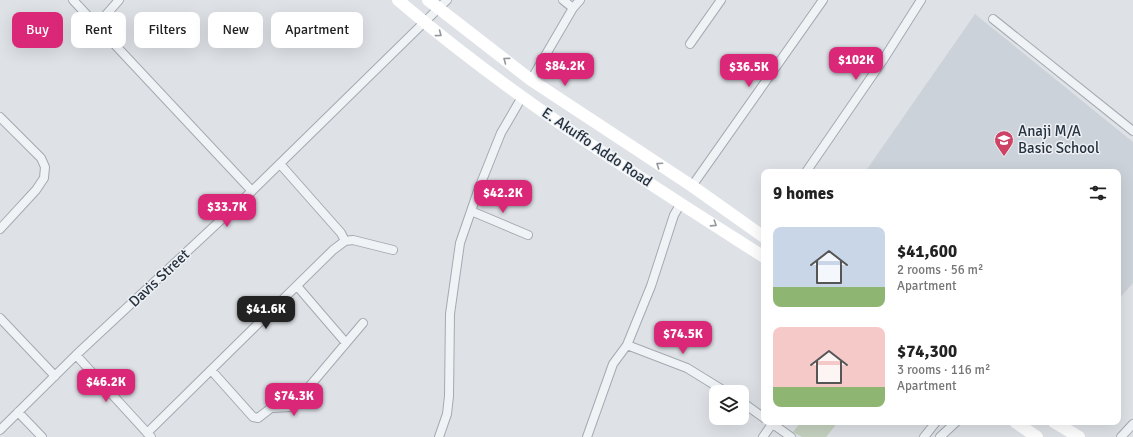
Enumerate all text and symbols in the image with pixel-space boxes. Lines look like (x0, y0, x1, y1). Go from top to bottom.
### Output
chip: Buy (12, 12, 63, 48)
chip: Rent (71, 12, 126, 48)
chip: Filters (134, 12, 200, 48)
chip: New (208, 12, 263, 48)
chip: Apartment (271, 12, 363, 48)
one-way arrow (435, 29, 442, 36)
pin: $102K (828, 47, 884, 81)
text: $102K (838, 52, 874, 68)
pin: $84.2K (532, 53, 598, 87)
pin: $36.5K (716, 54, 782, 88)
one-way arrow (503, 58, 510, 65)
text: $84.2K (545, 58, 585, 74)
text: $36.5K (729, 59, 769, 75)
street label: E. Akuffo Addo Road (538, 103, 656, 191)
place label: Anaji M/A Basic School (1018, 122, 1099, 157)
school or university icon: Anaji M/A Basic School (993, 129, 1015, 157)
one-way arrow (657, 163, 664, 170)
pin: $42.2K (470, 180, 536, 214)
icon: filters (1087, 182, 1109, 204)
text: 9 homes (773, 183, 834, 204)
text: $42.2K (483, 185, 523, 201)
pin: $33.7K (194, 194, 260, 228)
text: $33.7K (207, 199, 247, 215)
one-way arrow (710, 220, 717, 227)
text: $41,600 (897, 241, 957, 262)
icon: home (805, 243, 853, 291)
street label: Davis Street (125, 245, 193, 311)
text: 2 rooms · 56 m² (897, 262, 983, 278)
text: Apartment (897, 278, 957, 294)
pin: $41.6K (233, 296, 299, 330)
text: $41.6K (246, 301, 286, 317)
pin: $74.5K (650, 321, 716, 355)
text: $74.5K (663, 326, 703, 342)
text: $74,300 (897, 341, 957, 362)
icon: home (805, 343, 853, 391)
text: 3 rooms · 116 m² (897, 362, 990, 378)
pin: $46.2K (73, 369, 139, 403)
text: $46.2K (86, 374, 126, 390)
text: Apartment (897, 378, 957, 394)
pin: $74.3K (261, 383, 327, 417)
map controls (709, 385, 749, 425)
button: layers (709, 385, 749, 425)
text: $74.3K (274, 388, 314, 404)

